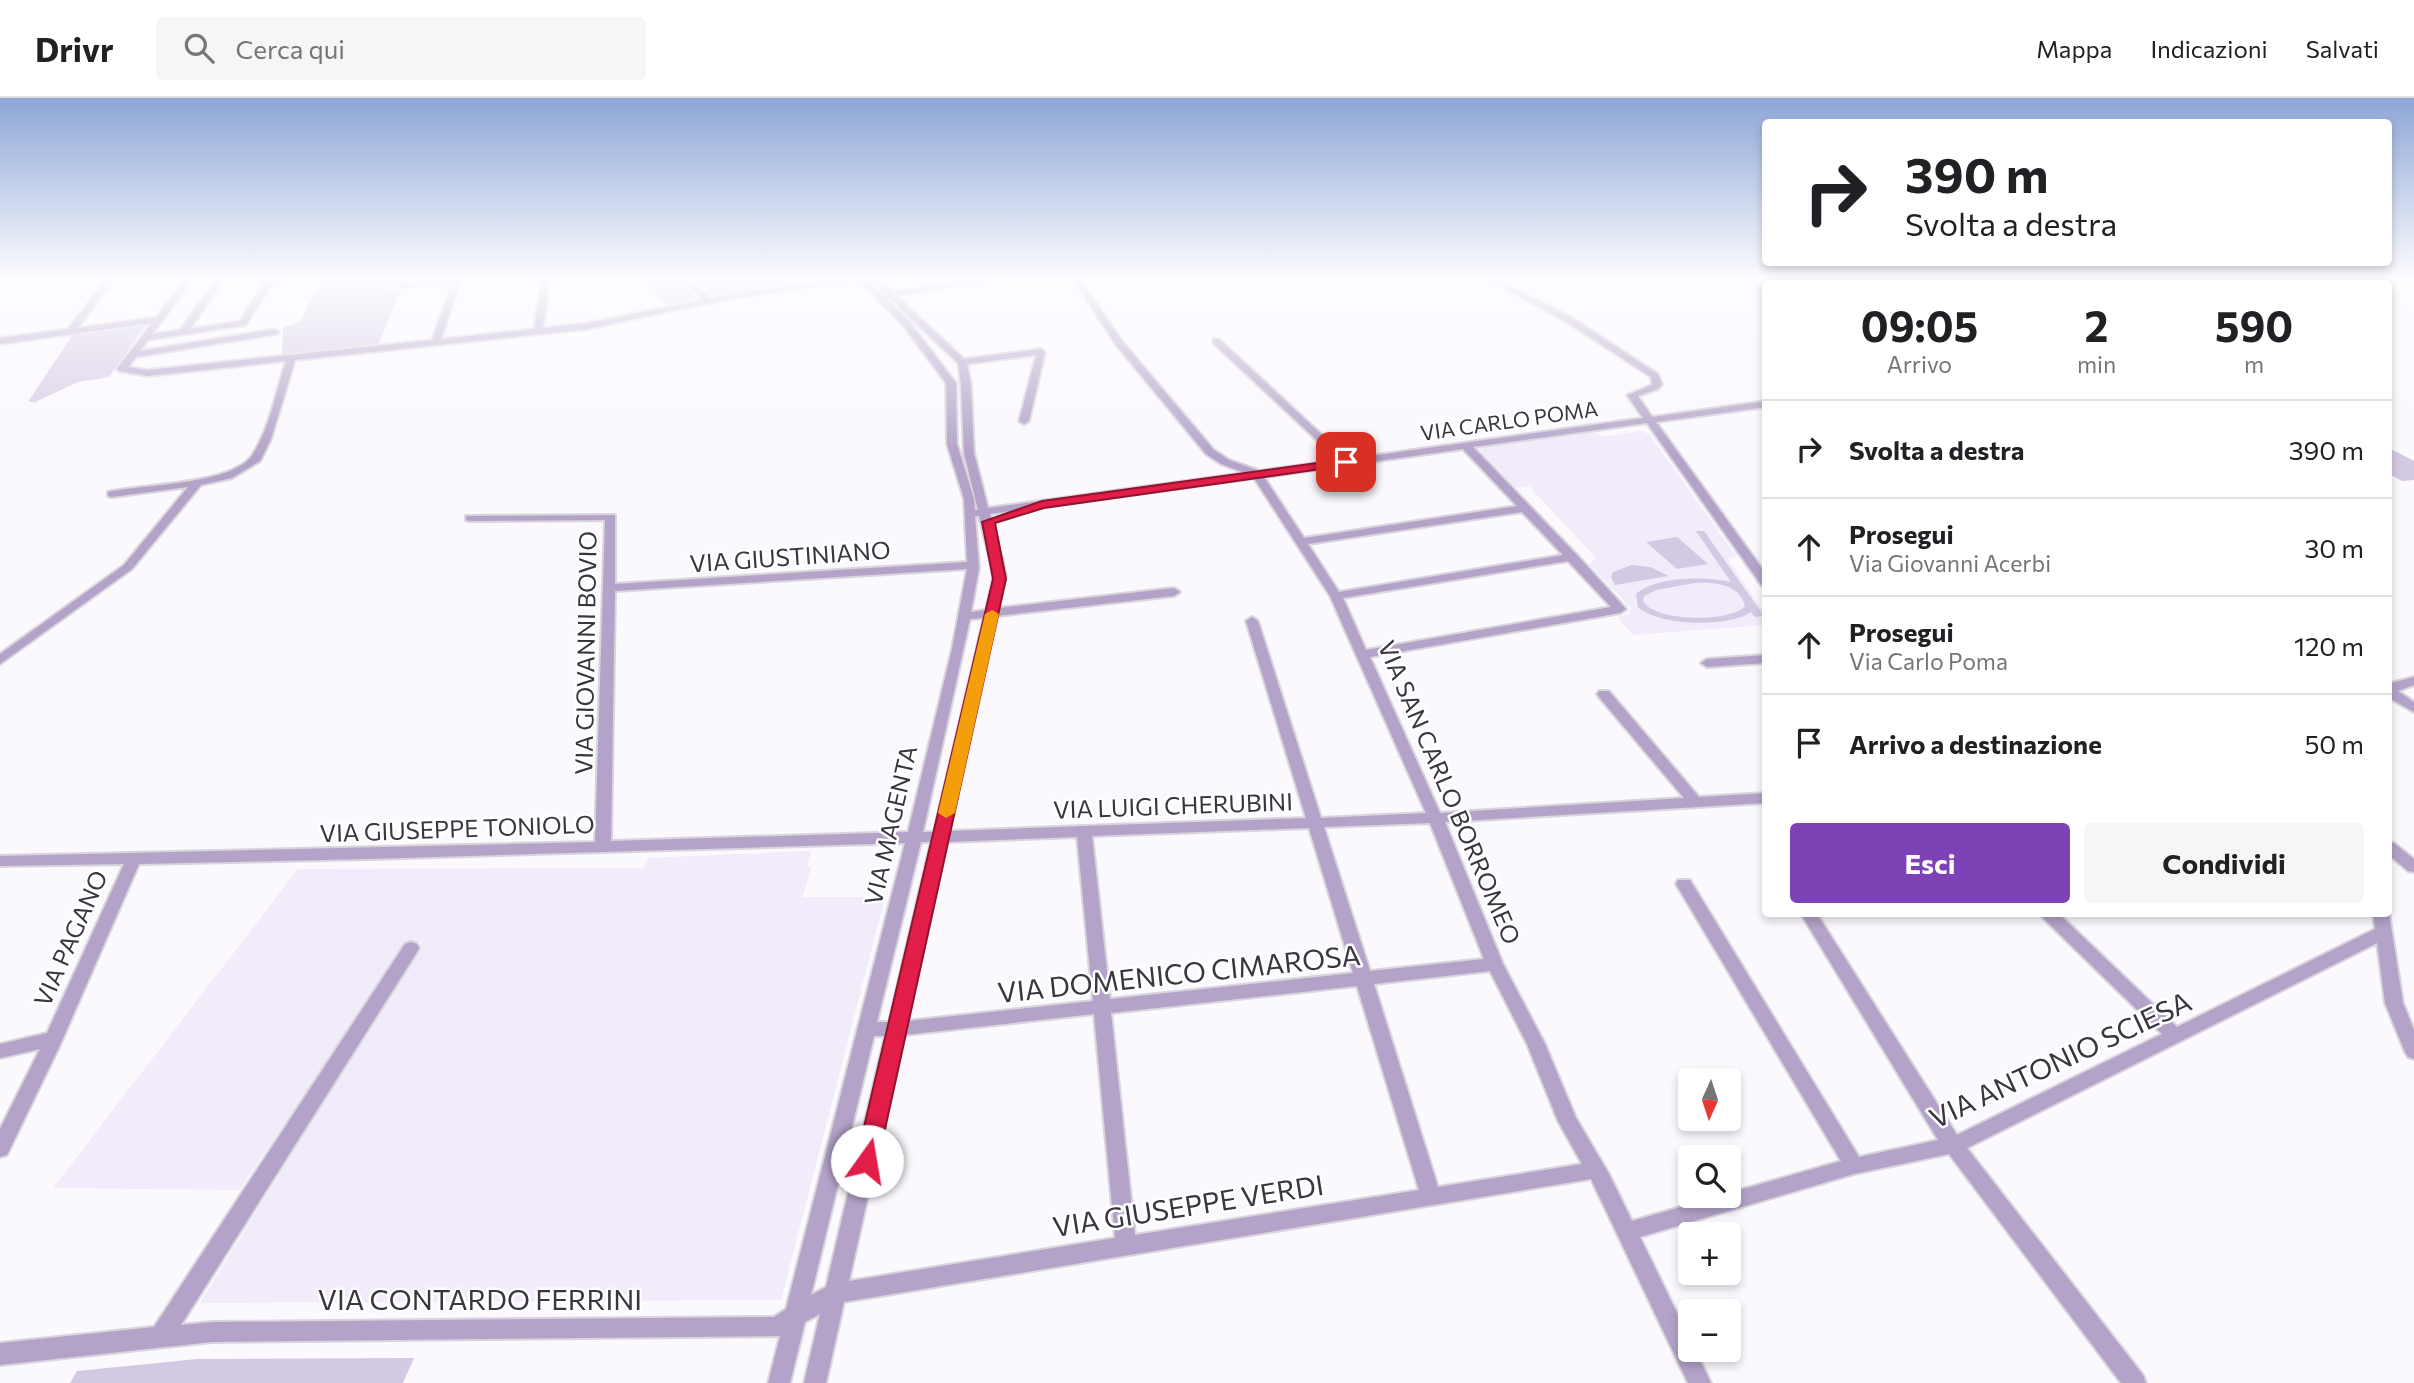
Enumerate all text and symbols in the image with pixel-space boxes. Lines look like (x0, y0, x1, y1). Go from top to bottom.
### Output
search box (156, 17, 646, 80)
text: Drivr (35, 28, 114, 69)
icon: search (180, 29, 218, 67)
text: Cerca qui (236, 33, 345, 64)
text: Mappa (2036, 34, 2112, 63)
text: Indicazioni (2150, 34, 2268, 63)
text: Salvati (2306, 34, 2379, 63)
text: 390 m (1905, 143, 2048, 203)
icon: right (1790, 147, 1881, 238)
text: Svolta a destra (1905, 203, 2117, 243)
text: 09:05 (1861, 299, 1978, 351)
text: 2 (2085, 299, 2108, 351)
text: 590 (2215, 299, 2293, 351)
text: Arrivo (1887, 350, 1952, 378)
text: min (2077, 350, 2116, 378)
text: m (2244, 350, 2264, 378)
street label: VIA CARLO POMA (1419, 395, 1599, 445)
icon: right (1790, 430, 1828, 468)
pin (1316, 432, 1376, 492)
text: Svolta a destra (1849, 434, 2024, 465)
text: 390 m (2289, 434, 2364, 465)
icon: arrive (1327, 443, 1365, 481)
text: Prosegui (1849, 518, 1954, 549)
icon: ahead (1790, 528, 1828, 566)
street label: VIA GIOVANNI BOVIO (568, 531, 602, 775)
text: 30 m (2305, 532, 2364, 563)
street label: VIA GIUSTINIANO (689, 535, 891, 577)
text: Via Giovanni Acerbi (1849, 549, 2051, 577)
text: Prosegui (1849, 616, 1954, 647)
icon: ahead (1790, 626, 1828, 664)
text: 120 m (2294, 630, 2364, 661)
street label: VIA SAN CARLO BORROMEO (1373, 636, 1527, 948)
text: Via Carlo Poma (1849, 647, 2008, 675)
icon: arrive (1790, 724, 1828, 762)
text: Arrivo a destinazione (1849, 728, 2102, 759)
text: 50 m (2304, 728, 2364, 759)
street label: VIA MAGENTA (858, 742, 922, 908)
street label: VIA LUIGI CHERUBINI (1053, 786, 1293, 824)
street label: VIA GIUSEPPE TONIOLO (319, 809, 595, 847)
button: Esci (1790, 823, 2070, 903)
button: Condividi (2084, 823, 2364, 903)
street label: VIA PAGANO (27, 865, 113, 1011)
street label: VIA DOMENICO CIMAROSA (996, 937, 1362, 1009)
street label: VIA ANTONIO SCIESA (1924, 983, 2196, 1135)
north arrow (1678, 1068, 1741, 1130)
map controls (1678, 1068, 1741, 1362)
position arrow (830, 1124, 904, 1198)
button: search (1678, 1145, 1741, 1208)
street label: VIA GIUSEPPE VERDI (1050, 1167, 1326, 1243)
button: + (1678, 1222, 1741, 1285)
street label: VIA CONTARDO FERRINI (318, 1282, 642, 1316)
button: − (1678, 1299, 1741, 1362)

